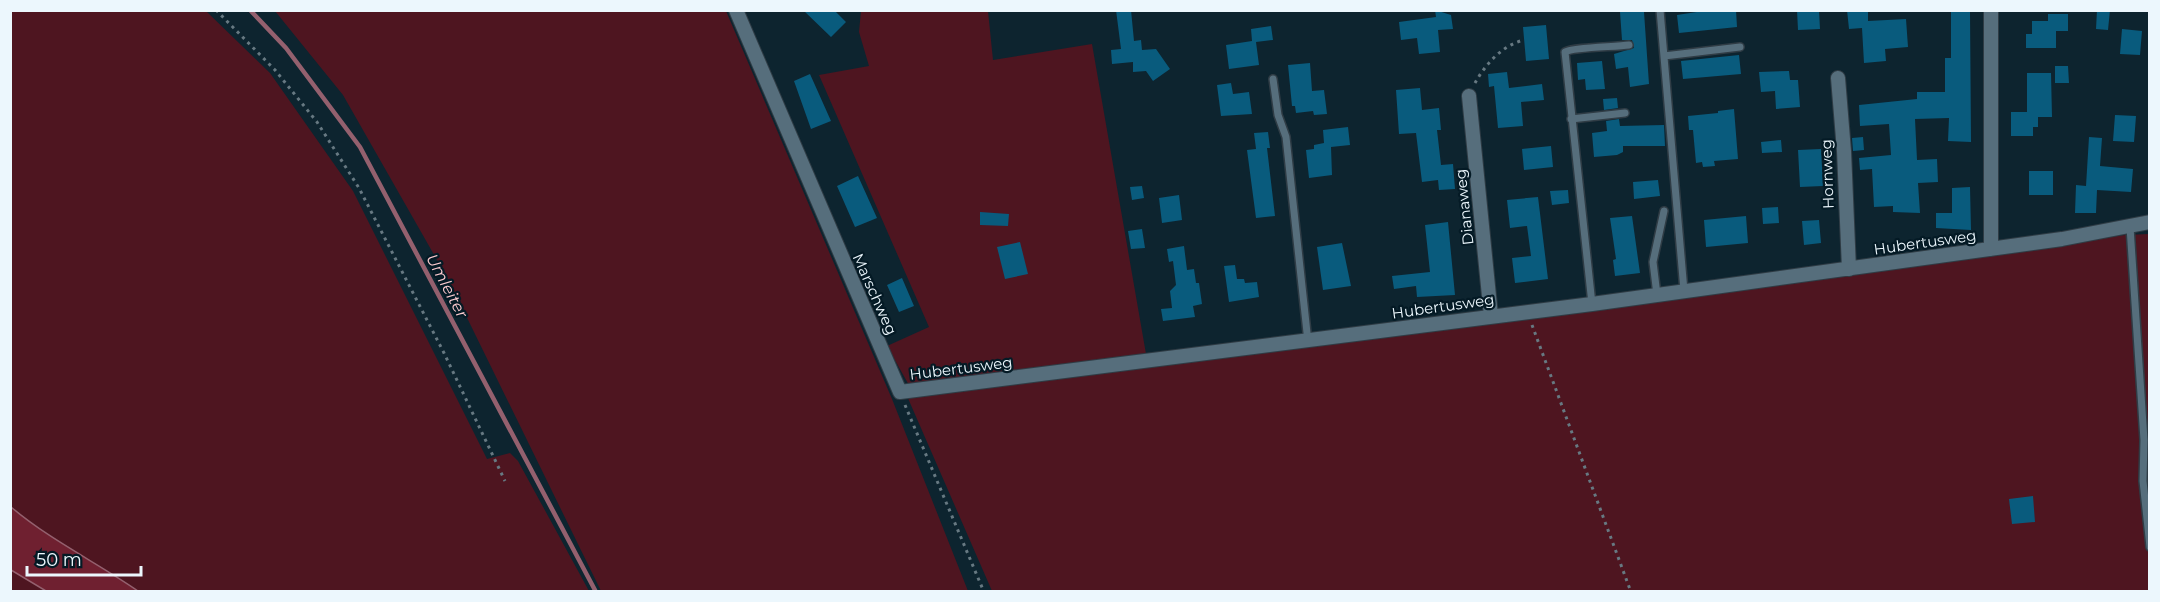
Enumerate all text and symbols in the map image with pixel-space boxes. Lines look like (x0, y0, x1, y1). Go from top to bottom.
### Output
street label: Hornweg (1816, 139, 1838, 209)
street label: Dianaweg (1451, 168, 1477, 246)
street label: Hubertusweg (1872, 225, 1978, 259)
street label: Marschweg (849, 250, 901, 338)
water label: Umleiter (422, 251, 472, 322)
street label: Hubertusweg (1390, 289, 1496, 323)
street label: Hubertusweg (909, 352, 1013, 384)
scale bar (27, 539, 141, 577)
text: 50 m (36, 549, 82, 571)

